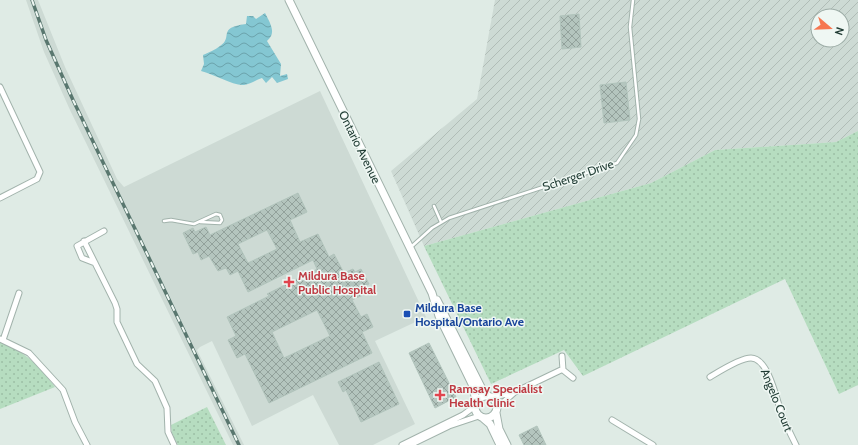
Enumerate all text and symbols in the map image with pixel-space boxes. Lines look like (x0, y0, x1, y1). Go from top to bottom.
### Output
north arrow (810, 8, 850, 48)
text: N (832, 25, 847, 37)
street label: Ontario Avenue (336, 108, 384, 186)
street label: Scherger Drive (540, 156, 616, 194)
place label: Mildura Base Public Hospital (298, 268, 376, 297)
marker: Mildura Base Public Hospital (283, 276, 295, 288)
place label: Mildura Base Hospital/Ontario Ave (415, 300, 524, 329)
marker: Mildura Base Hospital/Ontario Ave (402, 309, 412, 319)
street label: Angelo Court (758, 366, 796, 434)
place label: Ramsay Specialist Health Clinic (449, 381, 542, 410)
marker: Ramsay Specialist Health Clinic (434, 389, 446, 401)

